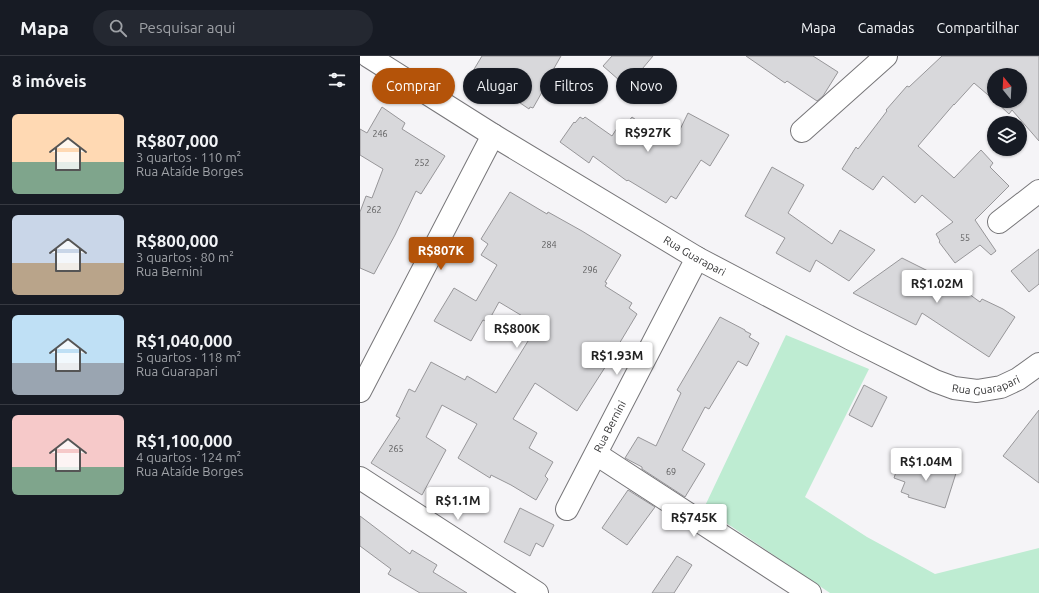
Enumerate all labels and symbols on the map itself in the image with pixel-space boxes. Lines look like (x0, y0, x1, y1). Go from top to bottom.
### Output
north arrow (987, 68, 1027, 108)
pin: R$927K (615, 119, 681, 153)
house number: 246 (372, 129, 388, 139)
house number: 252 (414, 158, 430, 168)
house number: 262 (366, 205, 382, 215)
street label: Rua Guarapari (662, 233, 728, 278)
house number: 55 (960, 233, 970, 243)
pin: R$807K (408, 237, 474, 271)
house number: 284 (541, 240, 557, 250)
house number: 296 (582, 265, 598, 275)
pin: R$1.02M (900, 270, 974, 304)
pin: R$800K (484, 315, 550, 349)
pin: R$1.93M (580, 342, 654, 376)
street label: Rua Guarapari (951, 373, 1022, 397)
street label: Rua Bernini (591, 399, 628, 454)
house number: 265 (388, 444, 404, 454)
pin: R$1.04M (889, 448, 963, 482)
house number: 69 (666, 467, 676, 477)
pin: R$1.1M (425, 487, 491, 521)
pin: R$745K (661, 504, 727, 538)

